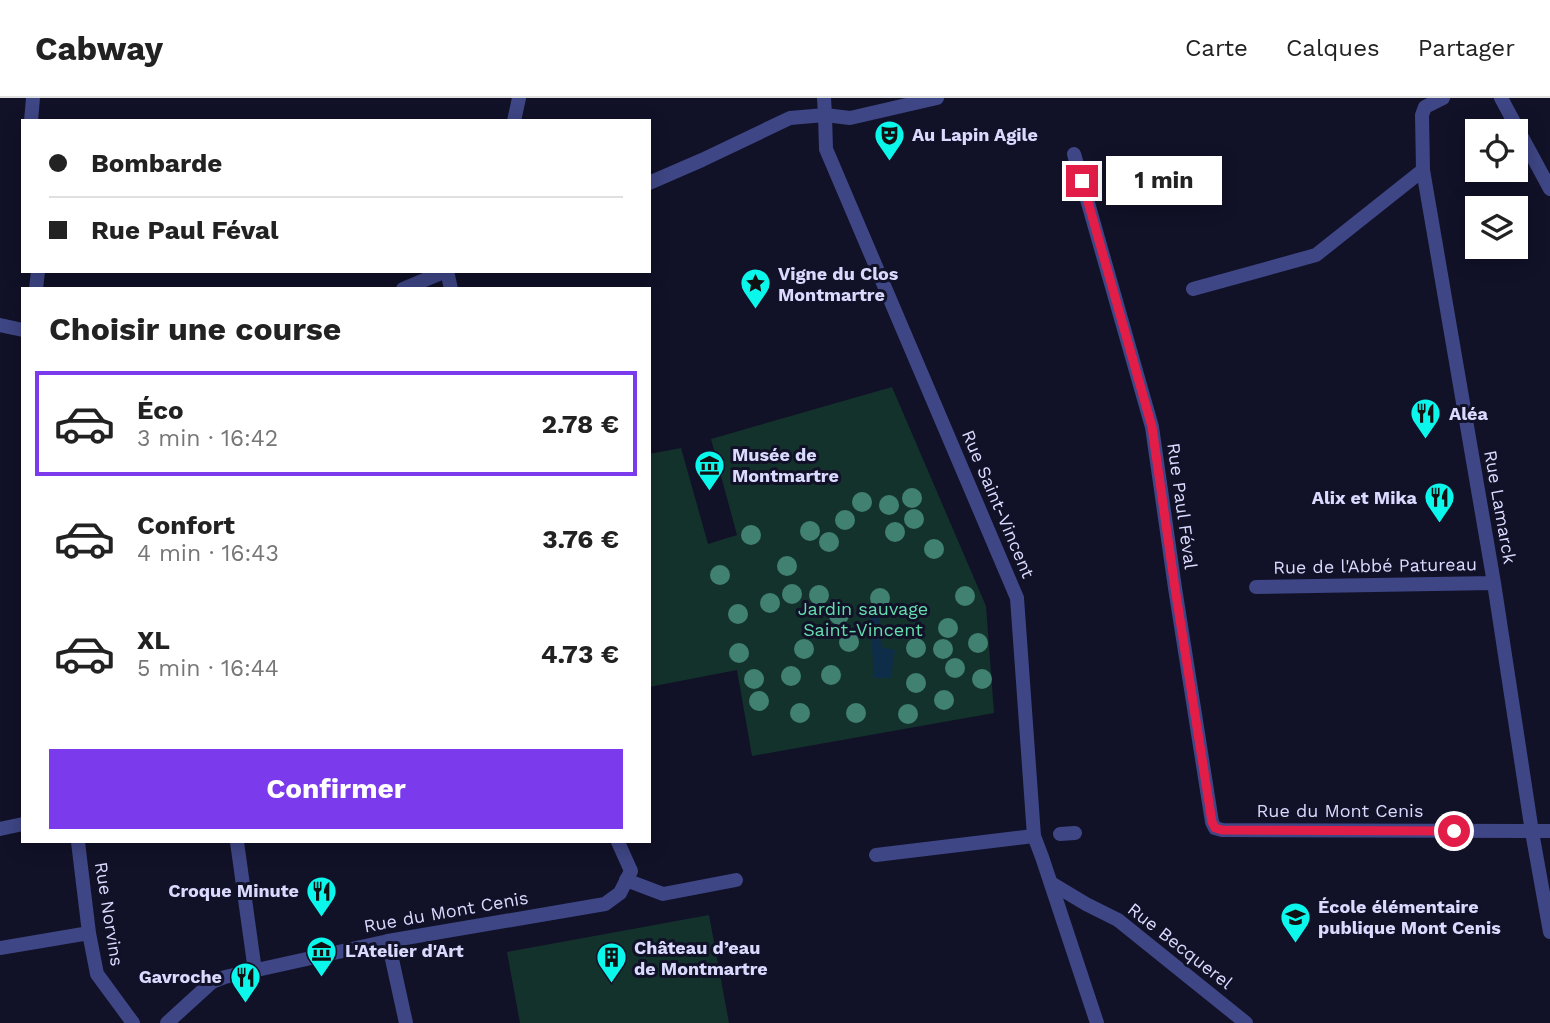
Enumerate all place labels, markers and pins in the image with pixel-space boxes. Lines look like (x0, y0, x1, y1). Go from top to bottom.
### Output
theatre icon: Au Lapin Agile (872, 118, 906, 162)
place label: Au Lapin Agile (912, 124, 1038, 145)
place label: Vigne du Clos Montmartre (778, 263, 899, 305)
place icon: Vigne du Clos Montmartre (738, 267, 772, 311)
restaurant icon: Aléa (1409, 397, 1443, 441)
place label: Aléa (1449, 403, 1488, 424)
place label: Musée de Montmartre (732, 444, 839, 486)
museum icon: Musée de Montmartre (692, 448, 726, 492)
restaurant icon: Alix et Mika (1423, 481, 1457, 525)
place label: Alix et Mika (1312, 487, 1418, 508)
restaurant icon: Croque Minute (305, 874, 339, 918)
place label: Croque Minute (168, 880, 299, 901)
place label: École élémentaire publique Mont Cenis (1318, 896, 1501, 938)
school or university icon: École élémentaire publique Mont Cenis (1278, 900, 1312, 944)
museum icon: L'Atelier d'Art (305, 934, 339, 978)
place label: Château d’eau de Montmartre (634, 937, 768, 979)
place label: L'Atelier d'Art (345, 940, 464, 961)
building icon: Château d’eau de Montmartre (594, 941, 628, 985)
restaurant icon: Gavroche (228, 960, 262, 1004)
place label: Gavroche (139, 966, 222, 987)

